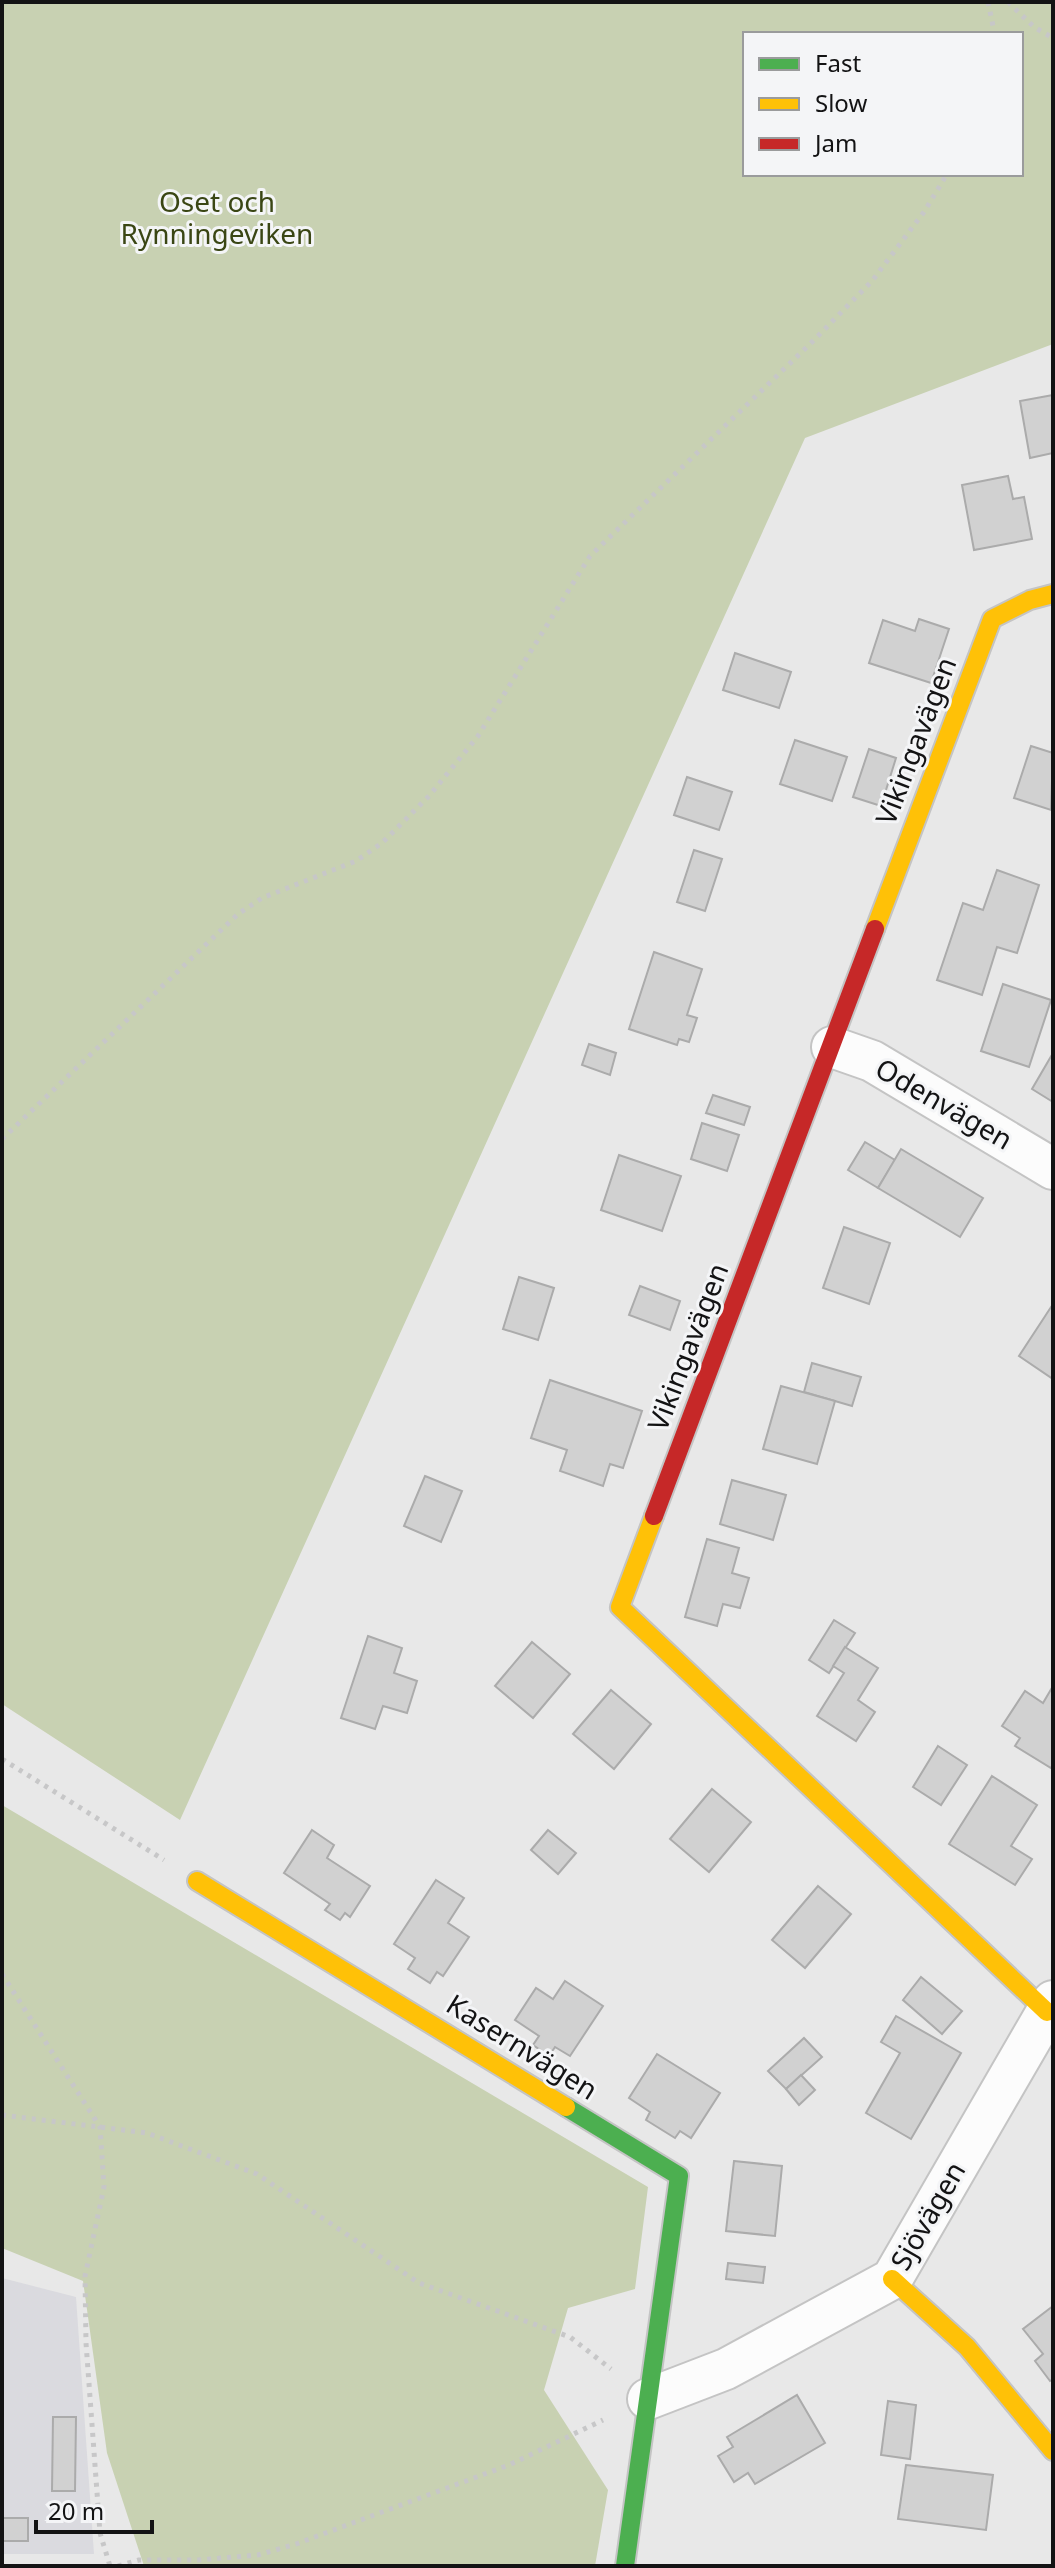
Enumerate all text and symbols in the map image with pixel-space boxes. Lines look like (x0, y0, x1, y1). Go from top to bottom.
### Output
legend (743, 32, 1023, 176)
text: Fast (815, 46, 861, 79)
text: Slow (815, 86, 867, 119)
text: Jam (813, 126, 857, 159)
park label: Oset och Rynningeviken (121, 182, 313, 252)
street label: Vikingavägen (866, 651, 964, 830)
street label: Odenvägen (869, 1049, 1020, 1158)
street label: Vikingavägen (638, 1257, 736, 1436)
street label: Kasernvägen (440, 1985, 605, 2108)
street label: Sjövägen (881, 2154, 973, 2277)
scale bar (36, 2484, 152, 2534)
text: 20 m (48, 2494, 104, 2527)

